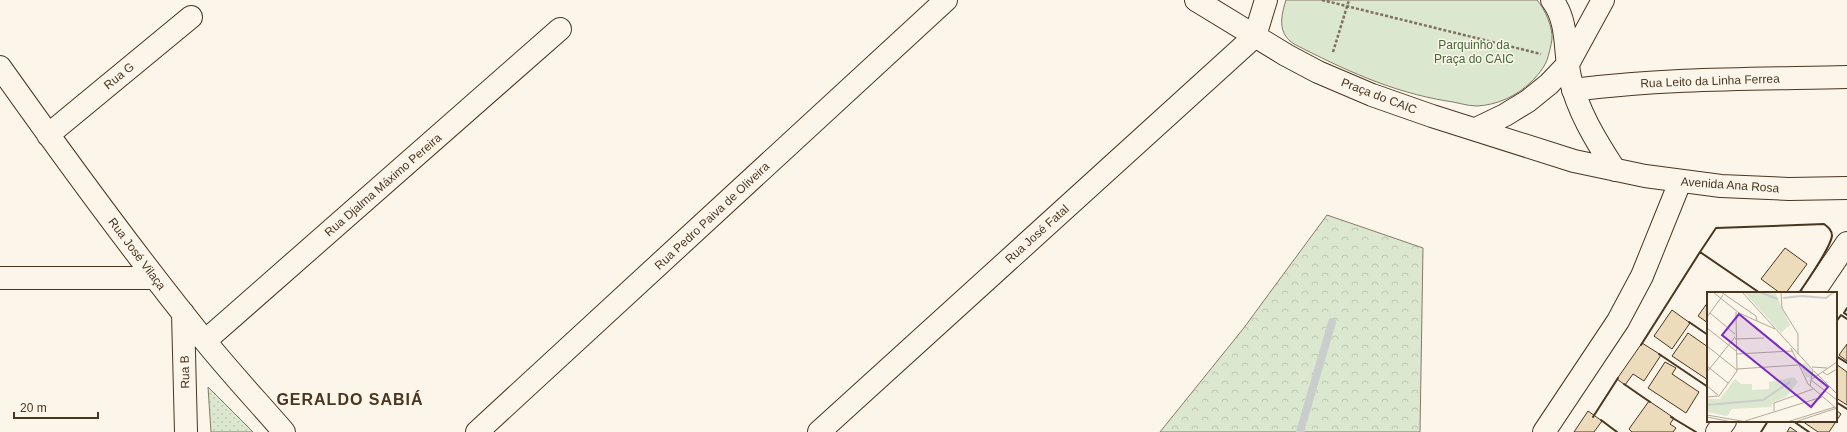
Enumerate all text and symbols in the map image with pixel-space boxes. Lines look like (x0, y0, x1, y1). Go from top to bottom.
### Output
park label: Parquinho da Praça do CAIC (1434, 38, 1514, 66)
street label: Rua G (101, 60, 137, 92)
street label: Rua Leito da Linha Ferrea (1640, 72, 1780, 90)
street label: Praça do CAIC (1339, 75, 1419, 117)
street label: Rua Djalma Máximo Pereira (322, 130, 444, 240)
street label: Rua Pedro Paiva de Oliveira (652, 159, 772, 273)
street label: Avenida Ana Rosa (1680, 175, 1780, 195)
street label: Rua José Fatal (1002, 202, 1072, 266)
street label: Rua José Vilaça (105, 215, 169, 293)
inset map (1707, 292, 1837, 422)
street label: Rua B (178, 355, 192, 389)
district label: GERALDO SABIÁ (276, 390, 424, 408)
scale bar (14, 394, 98, 420)
text: 20 m (20, 401, 47, 415)

